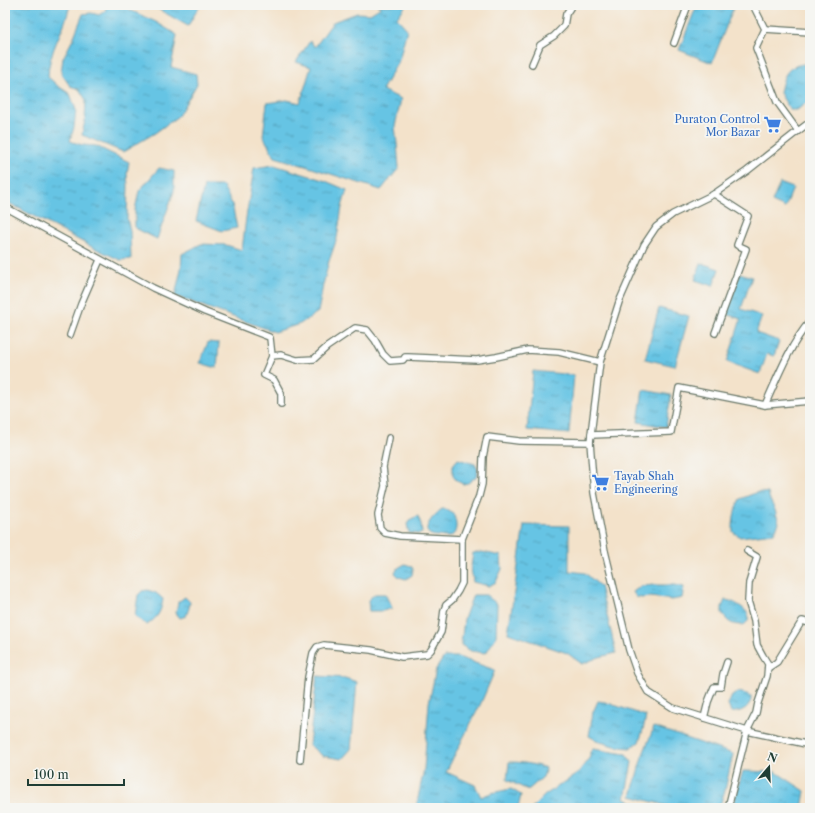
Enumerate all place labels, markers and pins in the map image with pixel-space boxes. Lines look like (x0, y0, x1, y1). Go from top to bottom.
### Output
place label: Puraton Control Mor Bazar (675, 112, 761, 139)
supermarket icon: Puraton Control Mor Bazar (763, 115, 783, 135)
place label: Tayab Shah Engineering (614, 469, 678, 496)
supermarket icon: Tayab Shah Engineering (591, 472, 611, 492)

